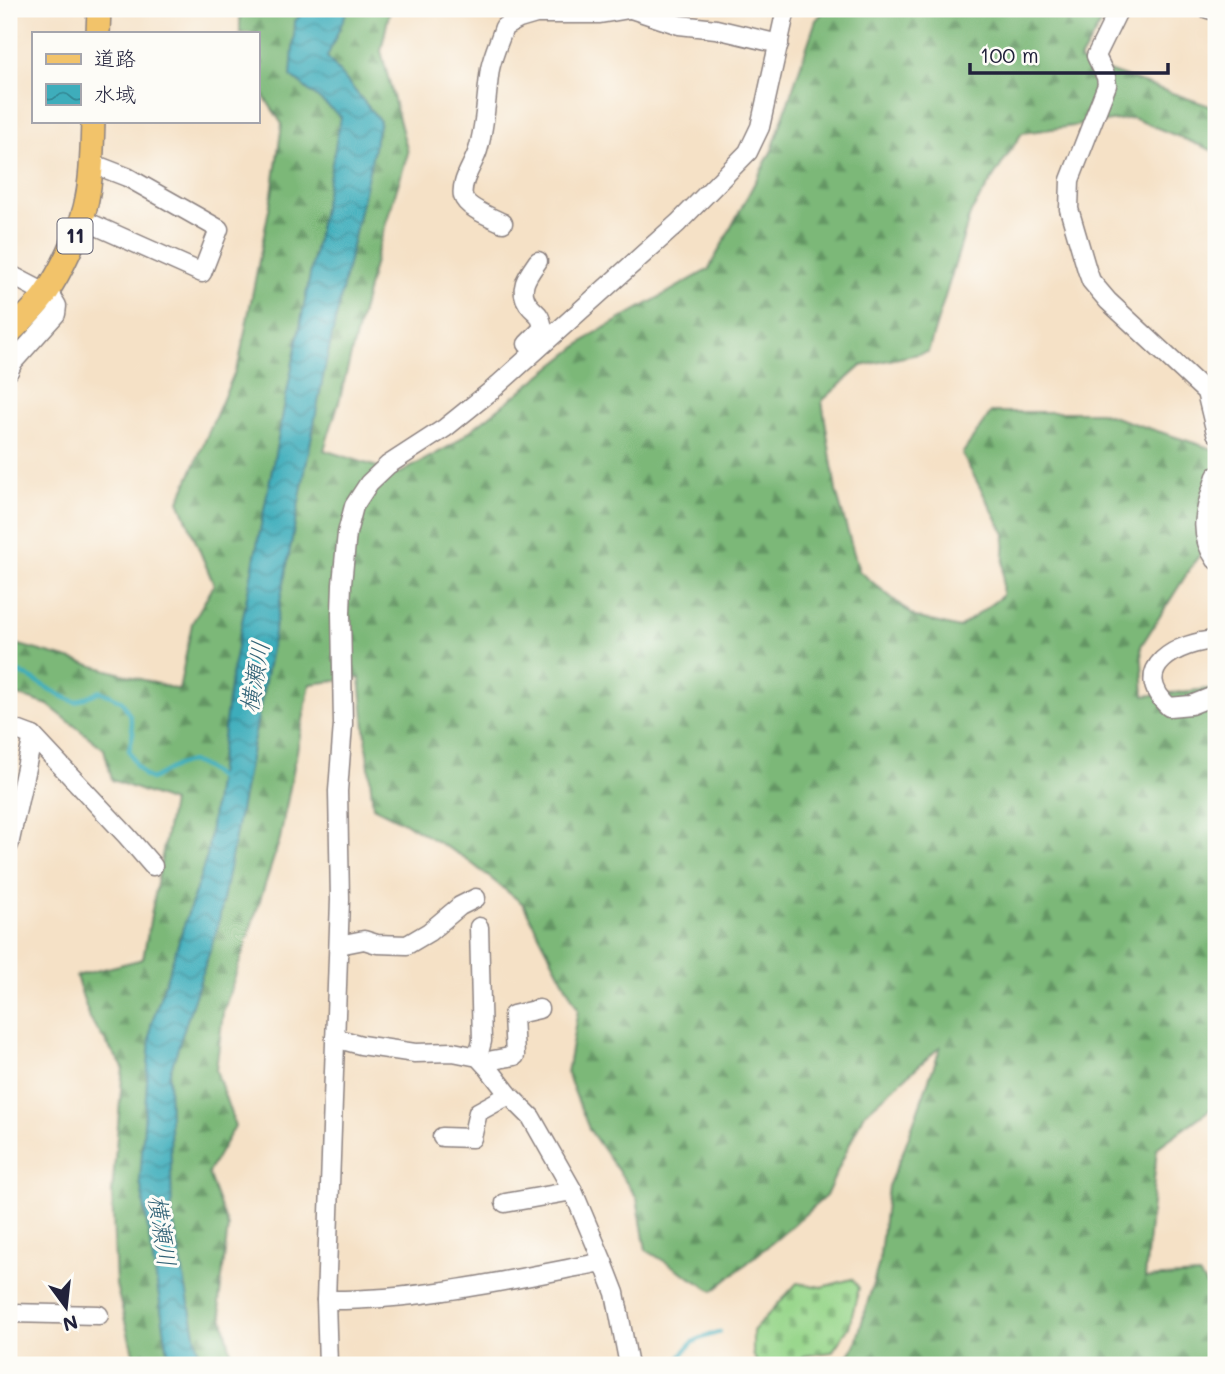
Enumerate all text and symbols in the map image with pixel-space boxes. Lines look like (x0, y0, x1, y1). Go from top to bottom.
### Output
legend (32, 32, 259, 122)
scale bar (970, 32, 1167, 76)
text: 100 m (980, 41, 1039, 68)
text: 道路 (94, 44, 136, 71)
text: 水域 (94, 80, 136, 107)
road number: 11 (57, 218, 92, 254)
water label: 横瀬川 (232, 639, 275, 715)
water label: 横瀬川 (143, 1193, 184, 1269)
north arrow (32, 1272, 102, 1342)
text: N (60, 1310, 81, 1338)

